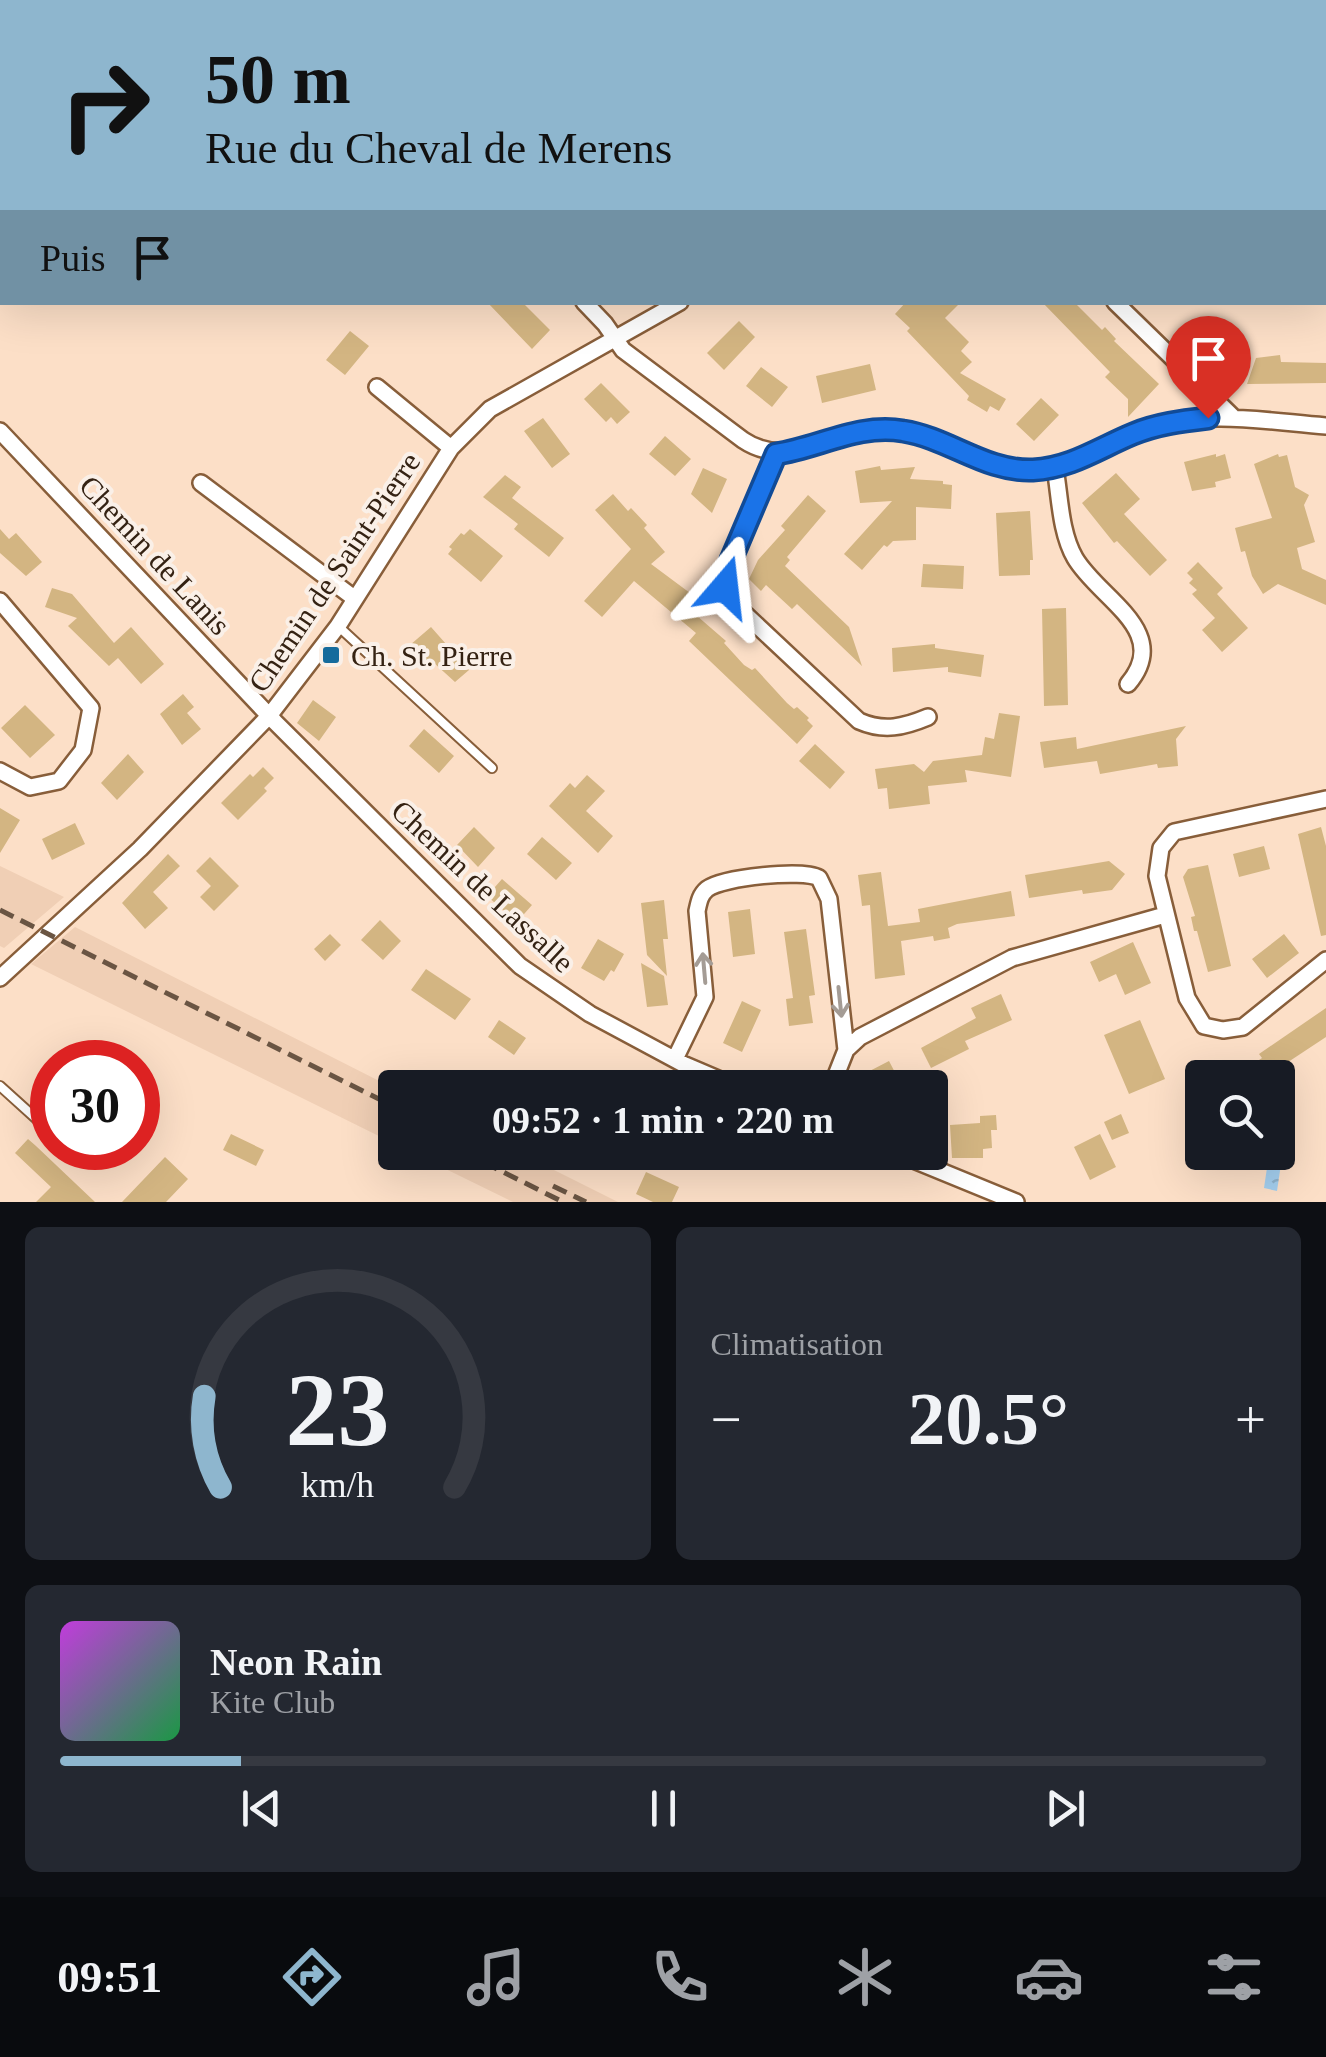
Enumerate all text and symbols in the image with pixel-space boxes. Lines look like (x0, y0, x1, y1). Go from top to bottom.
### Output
icon: right (40, 40, 170, 170)
text: 50 m (205, 41, 351, 118)
text: Rue du Cheval de Merens (205, 123, 672, 173)
icon: arrive (125, 230, 180, 285)
text: Puis (40, 237, 105, 279)
pin (1166, 316, 1251, 419)
icon: arrive (1181, 331, 1236, 386)
street label: Chemin de Saint-Pierre (242, 446, 426, 698)
street label: Chemin de Lanis (73, 469, 237, 641)
position arrow (673, 535, 777, 639)
place label: Ch. St. Pierre (351, 639, 513, 672)
marker: Ch. St. Pierre (320, 644, 342, 666)
street label: Chemin de Lassalle (385, 793, 581, 979)
one-way arrow (694, 953, 713, 985)
one-way arrow (831, 985, 850, 1017)
speed limit sign: 30 (30, 1040, 160, 1170)
map controls (1185, 1060, 1295, 1170)
button: search (1185, 1060, 1295, 1170)
text: 09:52 · 1 min · 220 m (492, 1099, 834, 1141)
text: Climatisation (711, 1326, 883, 1362)
text: 23 (286, 1352, 390, 1467)
text: 20.5° (908, 1377, 1069, 1460)
text: − (711, 1389, 742, 1450)
text: + (1235, 1389, 1266, 1450)
text: km/h (301, 1465, 375, 1505)
text: Neon Rain (210, 1641, 382, 1683)
text: Kite Club (210, 1684, 335, 1720)
icon: previous (234, 1781, 289, 1836)
icon: pause (636, 1781, 691, 1836)
icon: next (1038, 1781, 1093, 1836)
icon: directions (277, 1942, 347, 2012)
icon: music (461, 1942, 531, 2012)
icon: phone (645, 1942, 715, 2012)
icon: climate (830, 1942, 900, 2012)
icon: car (1014, 1942, 1084, 2012)
icon: filters (1199, 1942, 1269, 2012)
text: 09:51 (57, 1952, 162, 2002)

